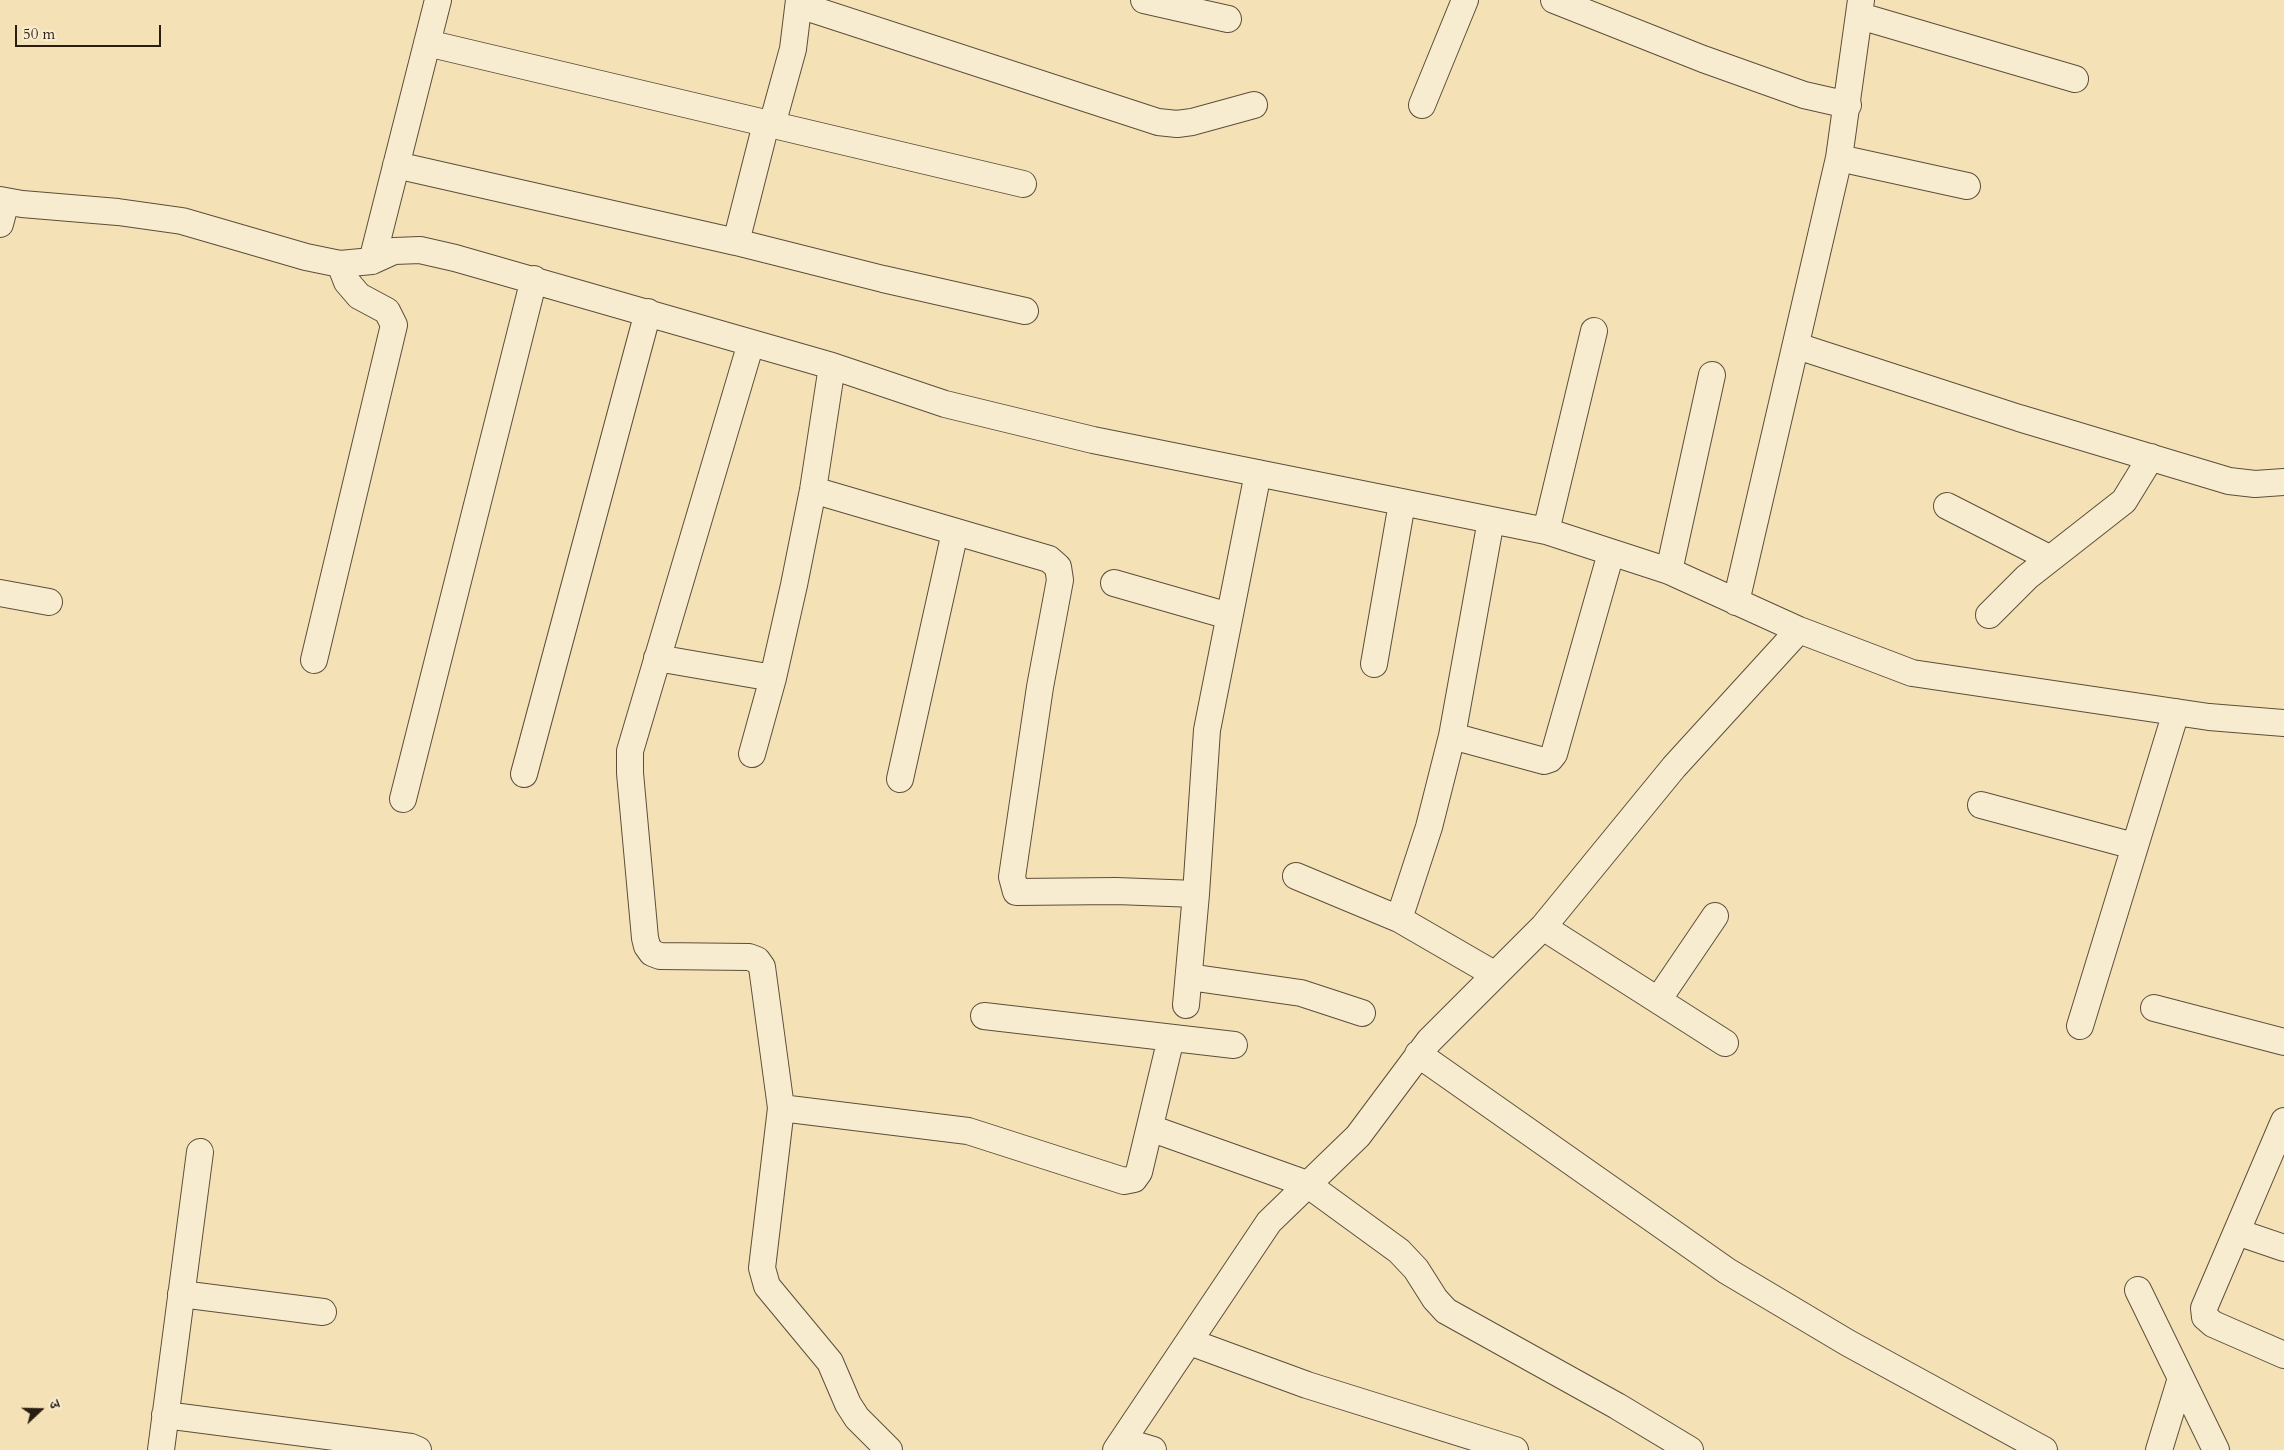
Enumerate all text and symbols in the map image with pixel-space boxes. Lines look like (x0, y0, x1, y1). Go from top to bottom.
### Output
scale bar (18, 15, 164, 47)
text: 50 m (23, 24, 55, 44)
north arrow (15, 1385, 65, 1435)
text: उ (44, 1398, 65, 1411)

